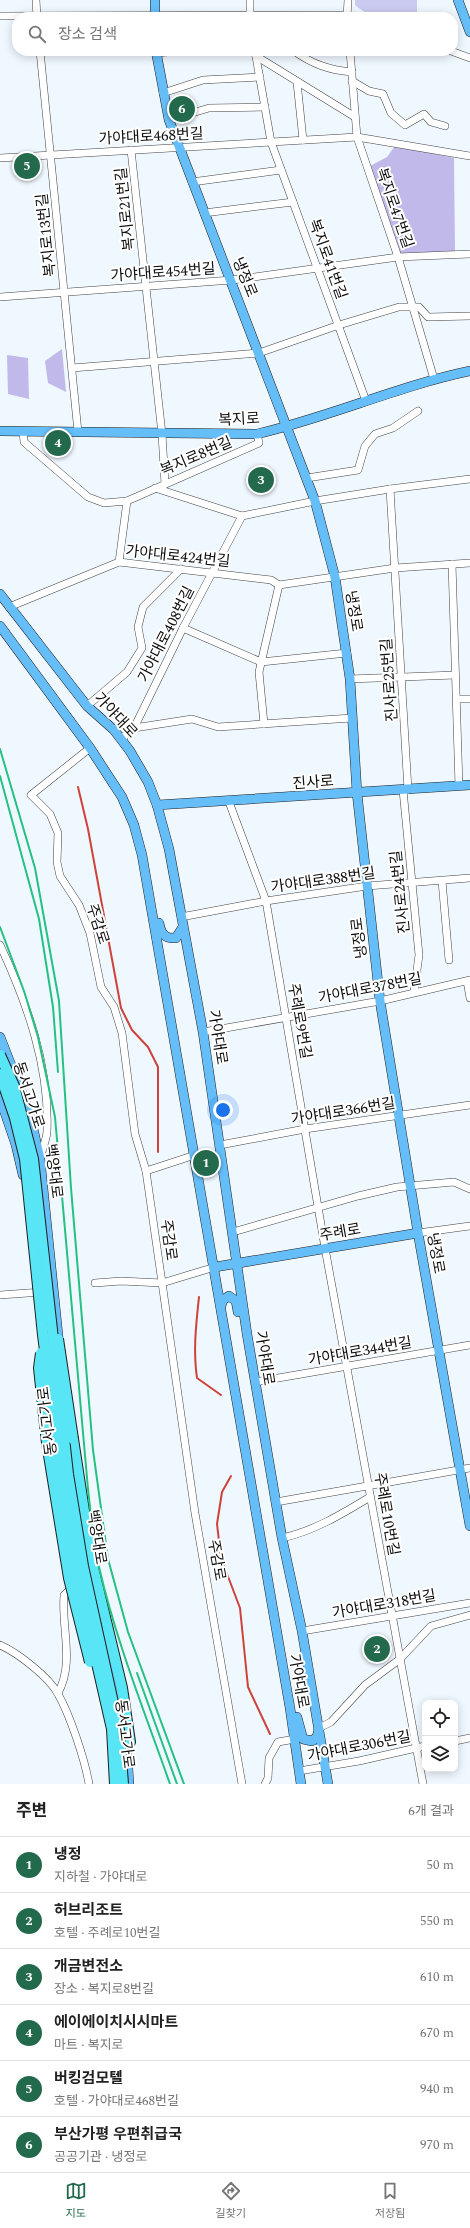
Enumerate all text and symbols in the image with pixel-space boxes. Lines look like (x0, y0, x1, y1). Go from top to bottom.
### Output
search box (12, 12, 458, 56)
icon: search (26, 23, 48, 45)
text: 장소 검색 (58, 23, 117, 46)
pin: 6 (169, 94, 195, 124)
street label: 가야대로468번길 (98, 122, 204, 151)
pin: 5 (14, 151, 40, 181)
street label: 복지로47번길 (370, 165, 419, 252)
street label: 복지로21번길 (110, 166, 141, 252)
street label: 복지로13번길 (31, 192, 62, 278)
street label: 복지로41번길 (302, 216, 353, 303)
street label: 냉정로 (226, 254, 263, 301)
street label: 가야대로454번길 (110, 257, 216, 288)
street label: 복지로 (218, 407, 260, 432)
pin: 4 (45, 428, 71, 458)
street label: 복지로8번길 (156, 431, 236, 482)
pin: 3 (248, 465, 274, 495)
street label: 가야대로424번길 (124, 540, 232, 573)
street label: 가야대로408번길 (132, 582, 201, 686)
street label: 냉정로 (339, 589, 368, 633)
street label: 진사로25번길 (375, 637, 404, 723)
street label: 가야대로 (88, 687, 143, 743)
street label: 진사로 (292, 770, 334, 795)
street label: 진사로24번길 (385, 849, 416, 935)
street label: 가야대로388번길 (269, 862, 377, 899)
street label: 주감로 (80, 901, 115, 947)
street label: 냉정로 (346, 916, 373, 960)
street label: 가야대로378번길 (316, 967, 424, 1010)
street label: 주례로9번길 (282, 981, 317, 1061)
street label: 가야대로 (202, 1008, 233, 1066)
street label: 동서고가로 (7, 1059, 50, 1132)
street label: 가야대로366번길 (289, 1092, 397, 1131)
your location (213, 1100, 233, 1120)
street label: 백양대로 (39, 1142, 68, 1200)
pin: 1 (193, 1148, 219, 1178)
street label: 주감로 (154, 1218, 183, 1262)
street label: 주례로 (318, 1218, 362, 1247)
street label: 냉정로 (421, 1231, 450, 1275)
street label: 가야대로 (249, 1329, 280, 1387)
street label: 가야대로344번길 (306, 1331, 414, 1372)
street label: 동서고가로 (32, 1385, 63, 1457)
street label: 주례로10번길 (368, 1471, 405, 1557)
street label: 백양대로 (81, 1508, 112, 1566)
street label: 주감로 (202, 1538, 231, 1582)
street label: 가야대로318번길 (330, 1584, 438, 1625)
pin: 2 (364, 1634, 390, 1664)
street label: 가야대로 (282, 1652, 315, 1710)
street label: 동서고가로 (109, 1698, 140, 1770)
map controls (422, 1700, 458, 1772)
button: locate (422, 1700, 458, 1736)
street label: 가야대로306번길 (305, 1725, 413, 1768)
button: layers (422, 1736, 458, 1772)
text: 주변 (16, 1798, 47, 1824)
text: 6개 결과 (408, 1801, 454, 1821)
text: 냉정 (54, 1843, 82, 1866)
text: 1 (25, 1855, 33, 1875)
text: 50 m (427, 1855, 454, 1875)
text: 지하철 · 가야대로 (54, 1867, 147, 1887)
text: 허브리조트 (54, 1899, 123, 1922)
text: 2 (25, 1911, 33, 1931)
text: 550 m (420, 1911, 454, 1931)
text: 호텔 · 주례로10번길 (54, 1923, 160, 1943)
text: 개금변전소 (54, 1955, 123, 1978)
text: 3 (25, 1967, 33, 1987)
text: 610 m (420, 1967, 454, 1987)
text: 장소 · 복지로8번길 (54, 1979, 154, 1999)
text: 에이에이치시시마트 (54, 2011, 178, 2034)
text: 4 (25, 2023, 33, 2043)
text: 670 m (420, 2023, 454, 2043)
text: 마트 · 복지로 (54, 2035, 124, 2055)
text: 버킹검모텔 (54, 2067, 123, 2090)
text: 5 (25, 2079, 33, 2099)
text: 940 m (420, 2079, 454, 2099)
text: 호텔 · 가야대로468번길 (54, 2091, 179, 2111)
text: 부산가평 우편취급국 (54, 2123, 182, 2146)
text: 6 (25, 2135, 33, 2155)
text: 970 m (420, 2135, 454, 2155)
text: 공공기관 · 냉정로 (54, 2147, 147, 2167)
tab: 지도 (65, 2180, 87, 2222)
tab: 길찾기 (216, 2180, 246, 2222)
tab: 저장됨 (375, 2180, 405, 2222)

